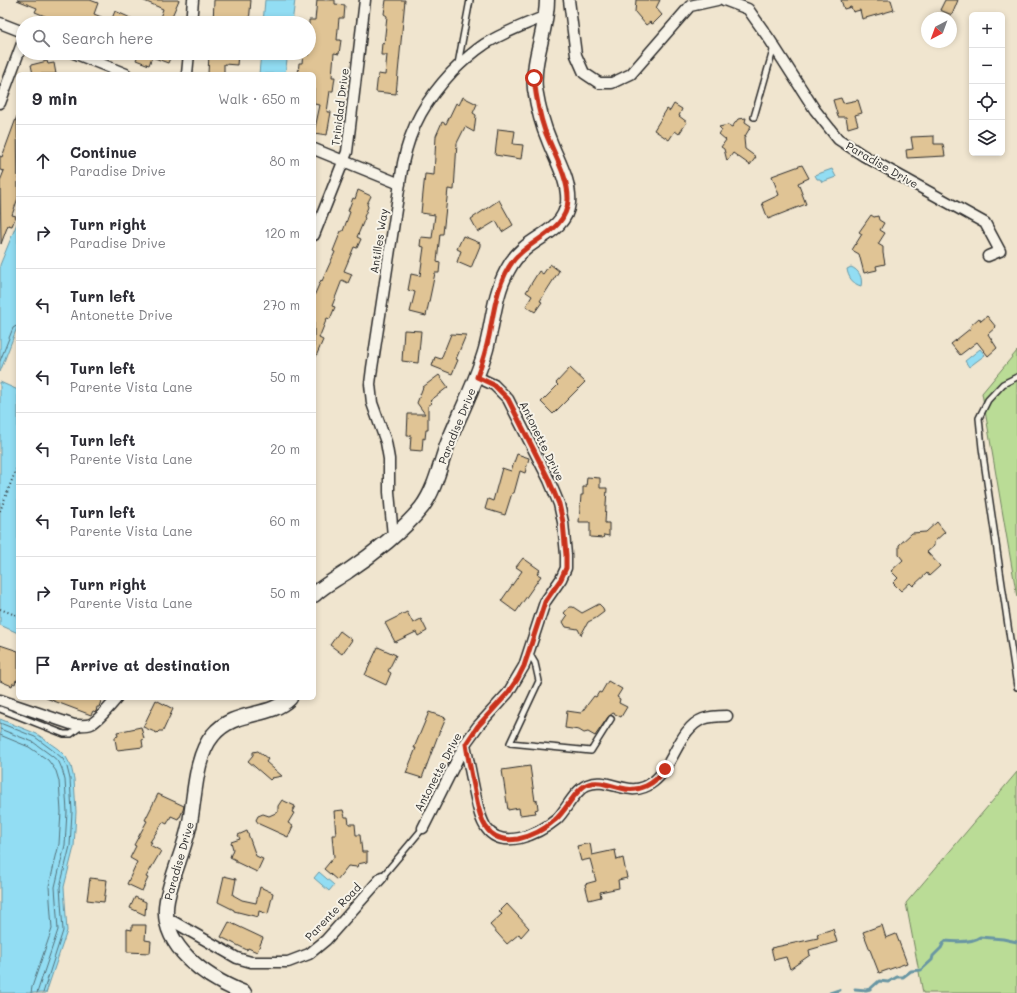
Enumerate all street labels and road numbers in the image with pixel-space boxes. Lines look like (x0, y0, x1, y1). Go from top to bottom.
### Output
street label: Trinidad Drive (327, 67, 352, 147)
street label: Paradise Drive (843, 138, 921, 191)
street label: Antilles Way (366, 207, 391, 274)
street label: Paradise Drive (434, 385, 479, 466)
street label: Antonette Drive (517, 398, 568, 483)
street label: Antonette Drive (410, 730, 465, 814)
street label: Paradise Drive (160, 820, 197, 902)
street label: Parente Road (301, 880, 364, 944)

